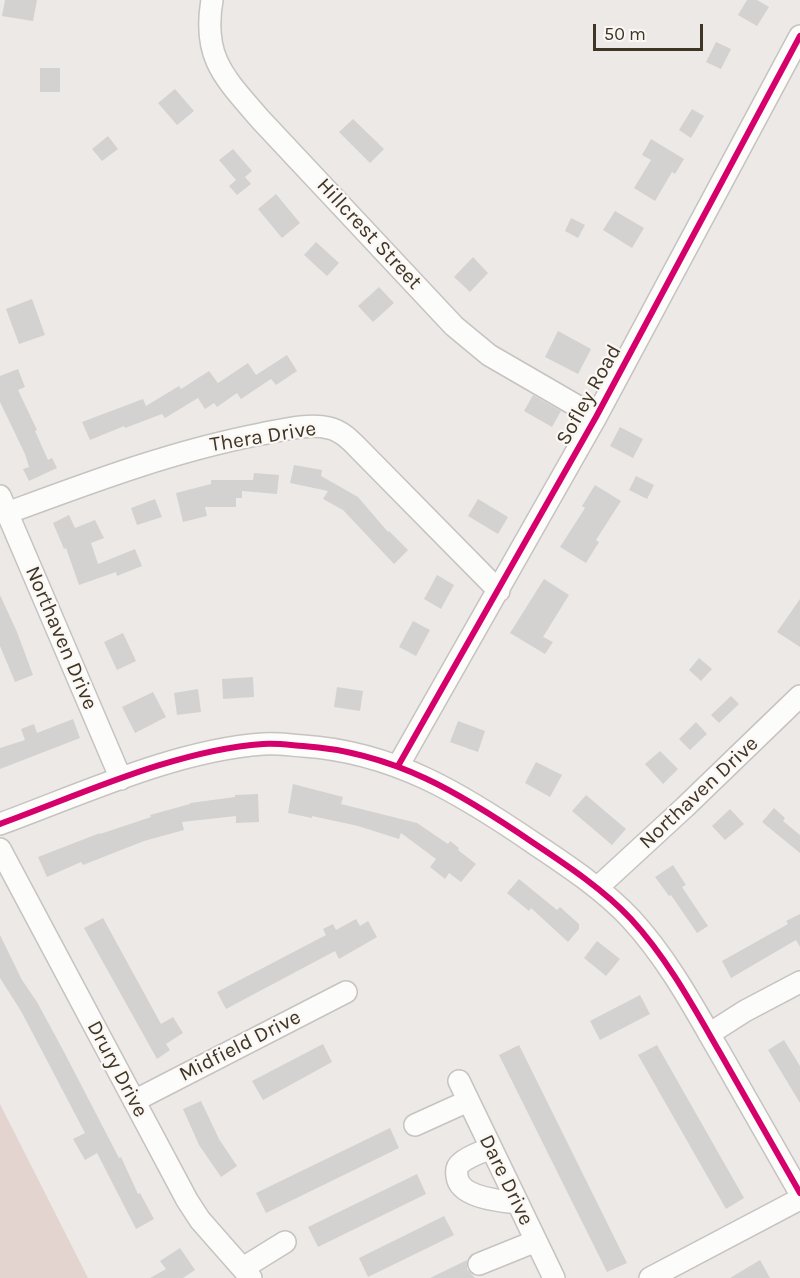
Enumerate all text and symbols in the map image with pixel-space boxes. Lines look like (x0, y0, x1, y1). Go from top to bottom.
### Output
scale bar (596, 12, 706, 50)
text: 50 m (604, 23, 646, 45)
street label: Hillcrest Street (311, 173, 427, 295)
street label: Sofley Road (551, 340, 627, 450)
street label: Thera Drive (208, 416, 318, 458)
street label: Northaven Drive (19, 562, 103, 714)
street label: Northaven Drive (634, 731, 764, 855)
street label: Midfield Drive (175, 1005, 305, 1087)
street label: Drury Drive (81, 1016, 153, 1122)
street label: Dare Drive (473, 1131, 539, 1229)

